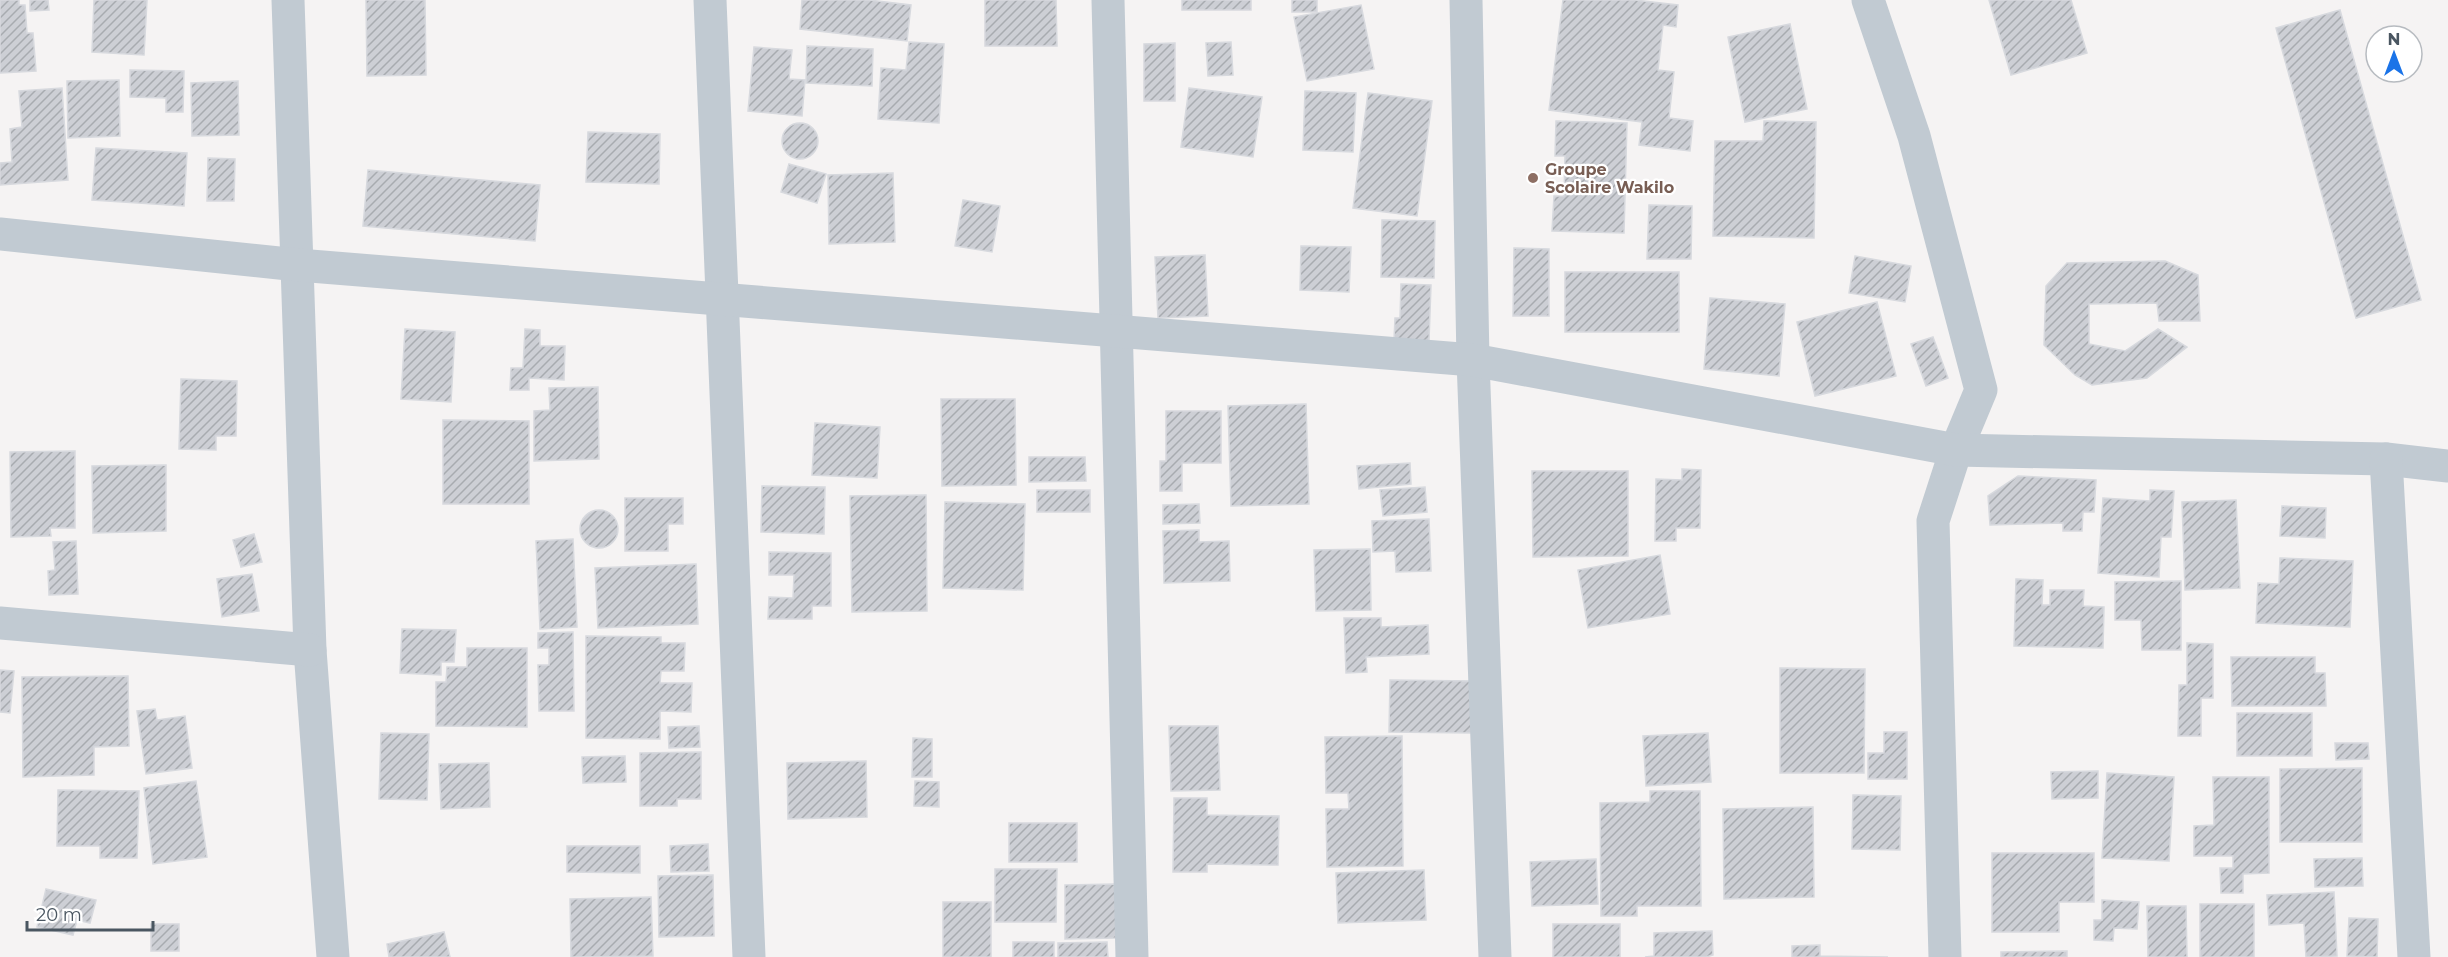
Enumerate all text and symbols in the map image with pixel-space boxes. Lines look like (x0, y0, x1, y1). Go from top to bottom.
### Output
north arrow (2364, 24, 2424, 84)
text: N (2388, 30, 2400, 49)
place label: Groupe Scolaire Wakilo (1545, 160, 1674, 197)
marker: Groupe Scolaire Wakilo (1526, 171, 1540, 185)
scale bar (27, 894, 153, 932)
text: 20 m (36, 904, 82, 926)

